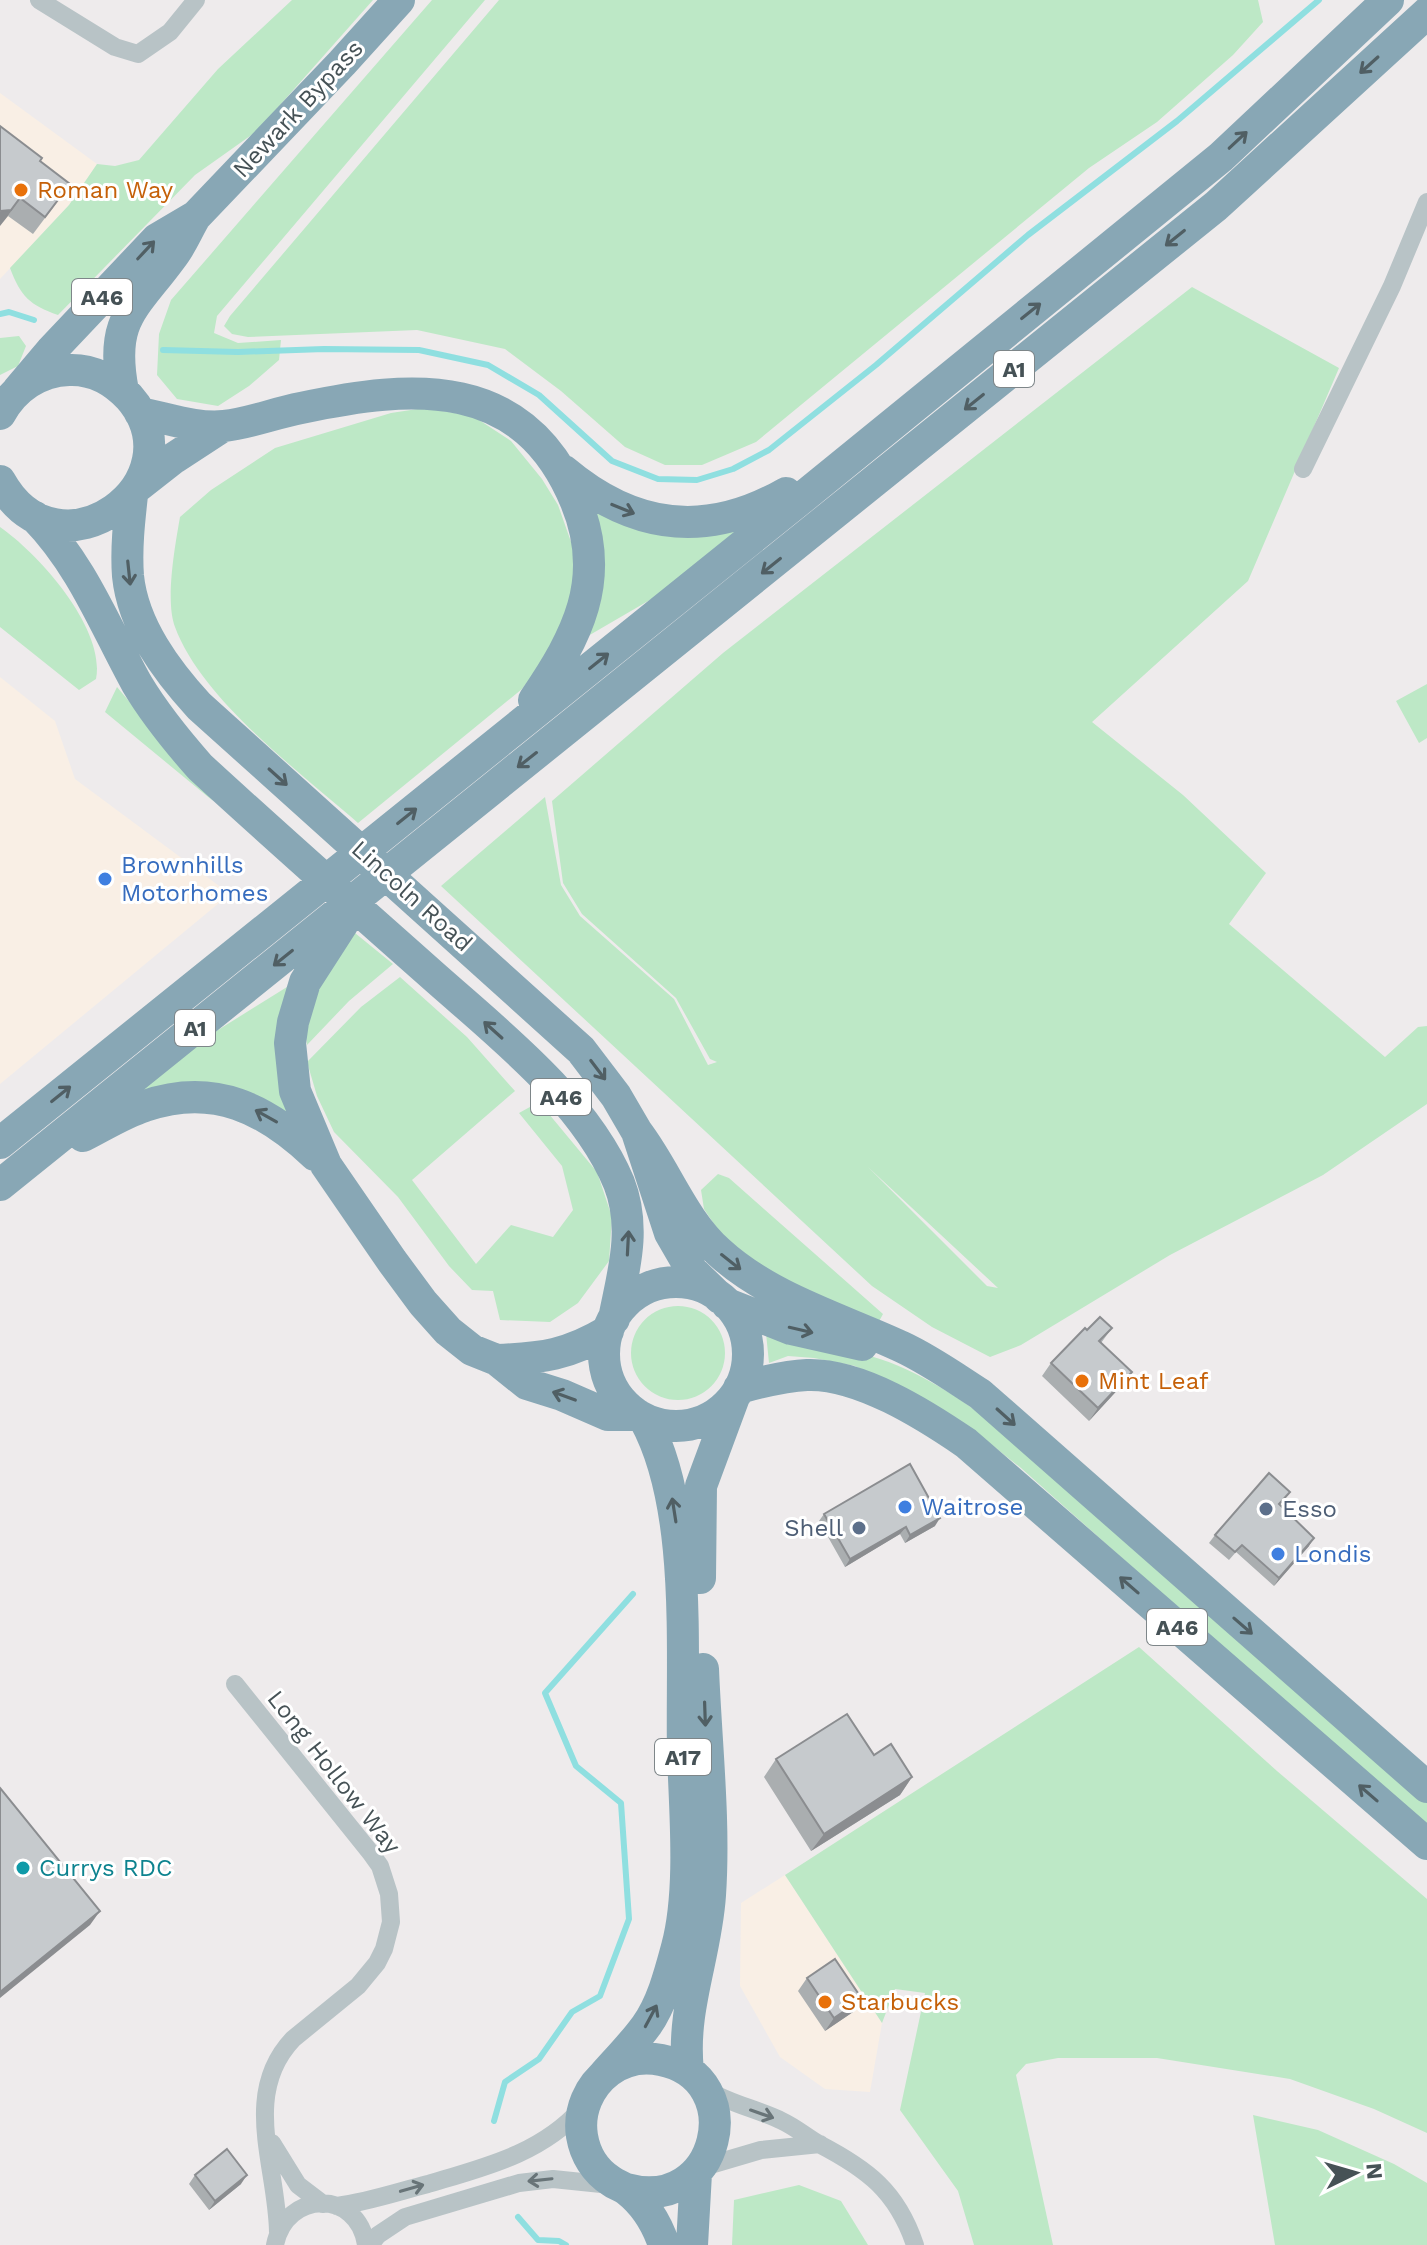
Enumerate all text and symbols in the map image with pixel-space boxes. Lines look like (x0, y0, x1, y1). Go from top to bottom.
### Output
street label: Newark Bypass (227, 35, 369, 183)
one-way arrow (1360, 56, 1380, 74)
one-way arrow (1228, 131, 1248, 150)
place label: Roman Way (37, 176, 174, 204)
marker: Roman Way (12, 181, 30, 199)
one-way arrow (1166, 229, 1186, 247)
one-way arrow (137, 240, 156, 260)
road number: A46 (72, 279, 132, 315)
one-way arrow (1020, 303, 1041, 320)
road number: A1 (994, 351, 1034, 387)
one-way arrow (964, 393, 984, 411)
one-way arrow (610, 502, 635, 517)
one-way arrow (761, 557, 782, 574)
one-way arrow (121, 559, 136, 586)
one-way arrow (588, 652, 608, 670)
one-way arrow (517, 752, 538, 769)
one-way arrow (268, 767, 288, 785)
one-way arrow (396, 807, 417, 825)
street label: Lincoln Road (346, 835, 478, 957)
place label: Brownhills Motorhomes (121, 851, 268, 907)
marker: Brownhills Motorhomes (96, 870, 114, 888)
one-way arrow (273, 949, 294, 967)
road number: A1 (175, 1010, 215, 1046)
one-way arrow (484, 1022, 504, 1040)
one-way arrow (589, 1059, 606, 1080)
road number: A46 (531, 1079, 591, 1115)
one-way arrow (50, 1085, 71, 1103)
one-way arrow (255, 1108, 278, 1124)
one-way arrow (621, 1230, 636, 1257)
one-way arrow (720, 1253, 741, 1271)
one-way arrow (787, 1323, 813, 1338)
place label: Mint Leaf (1098, 1367, 1209, 1395)
marker: Mint Leaf (1073, 1372, 1091, 1390)
one-way arrow (552, 1388, 577, 1403)
one-way arrow (995, 1408, 1015, 1426)
place label: Waitrose (921, 1493, 1023, 1521)
place label: Esso (1282, 1495, 1337, 1523)
one-way arrow (666, 1497, 681, 1523)
marker: Waitrose (896, 1498, 914, 1516)
marker: Esso (1257, 1500, 1275, 1518)
place label: Shell (784, 1514, 844, 1542)
marker: Shell (850, 1519, 868, 1537)
place label: Londis (1294, 1540, 1371, 1568)
marker: Londis (1269, 1545, 1287, 1563)
one-way arrow (1120, 1577, 1140, 1595)
road number: A46 (1147, 1609, 1207, 1645)
one-way arrow (1232, 1617, 1252, 1635)
street label: Long Hollow Way (262, 1685, 407, 1860)
one-way arrow (698, 1700, 713, 1727)
road number: A17 (655, 1739, 711, 1775)
one-way arrow (1358, 1784, 1378, 1802)
place label: Currys RDC (39, 1854, 173, 1882)
marker: Currys RDC (14, 1859, 32, 1877)
place label: Starbucks (841, 1988, 959, 2016)
marker: Starbucks (816, 1993, 834, 2011)
one-way arrow (644, 2004, 659, 2028)
one-way arrow (750, 2108, 775, 2123)
north arrow (1315, 2133, 1395, 2213)
text: N (1361, 2162, 1388, 2181)
one-way arrow (527, 2173, 554, 2188)
one-way arrow (399, 2180, 425, 2195)

